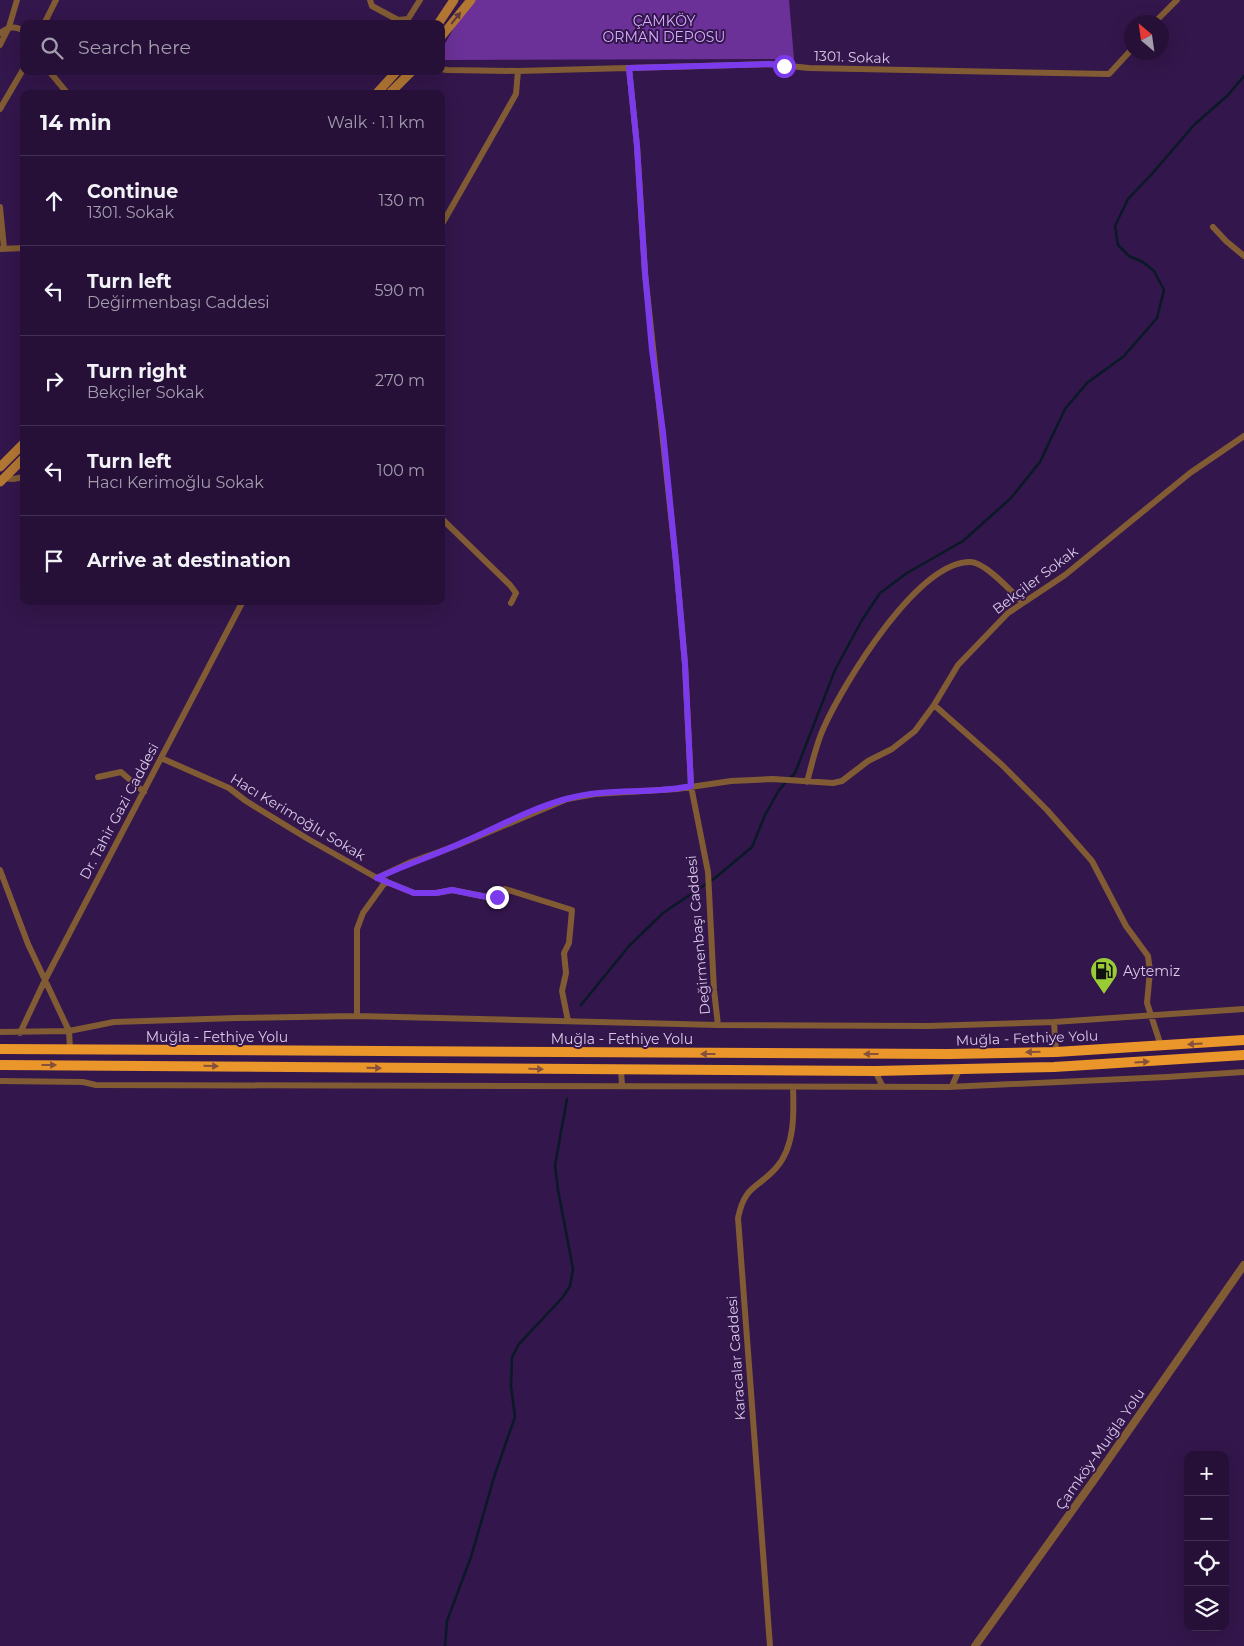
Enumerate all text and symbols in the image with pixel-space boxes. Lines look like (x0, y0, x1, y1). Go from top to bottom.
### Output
one-way arrow (450, 12, 461, 25)
park label: ÇAMKÖY ORMAN DEPOSU (603, 12, 725, 46)
north arrow (1124, 15, 1169, 60)
search box (20, 20, 445, 75)
icon: search (38, 34, 66, 62)
text: Search here (78, 36, 191, 59)
street label: 1301. Sokak (814, 47, 891, 67)
route start (773, 55, 796, 78)
text: 14 min (40, 110, 112, 135)
text: Walk · 1.1 km (327, 113, 425, 132)
text: Continue (87, 180, 178, 203)
icon: ahead (40, 187, 68, 215)
text: 130 m (378, 191, 425, 210)
text: 1301. Sokak (87, 203, 174, 222)
text: Turn left (87, 270, 172, 293)
icon: left (40, 277, 68, 305)
text: 590 m (374, 281, 425, 300)
text: Değirmenbaşı Caddesi (87, 293, 270, 312)
text: Turn right (87, 360, 187, 383)
icon: right (40, 367, 68, 395)
text: 270 m (375, 371, 425, 390)
text: Bekçiler Sokak (87, 383, 204, 402)
text: Turn left (87, 450, 172, 473)
icon: left (40, 457, 68, 485)
text: 100 m (377, 461, 425, 480)
text: Hacı Kerimoğlu Sokak (87, 473, 264, 492)
street label: Bekçiler Sokak (989, 542, 1082, 618)
icon: arrive (40, 547, 68, 575)
text: Arrive at destination (87, 549, 291, 572)
street label: Dr. Tahir Gazi Caddesi (75, 740, 163, 882)
street label: Hacı Kerimoğlu Sokak (227, 769, 369, 865)
street label: Değirmenbaşı Caddesi (682, 855, 714, 1015)
route end (486, 886, 509, 909)
fuel station icon: Aytemiz (1089, 956, 1119, 995)
place label: Aytemiz (1123, 962, 1180, 980)
street label: Muğla - Fethiye Yolu (955, 1027, 1099, 1049)
street label: Muğla - Fethiye Yolu (146, 1028, 288, 1046)
street label: Muğla - Fethiye Yolu (551, 1030, 693, 1048)
one-way arrow (1187, 1040, 1203, 1048)
one-way arrow (1025, 1048, 1041, 1056)
one-way arrow (700, 1049, 716, 1057)
one-way arrow (862, 1050, 878, 1058)
one-way arrow (1134, 1058, 1150, 1066)
one-way arrow (41, 1061, 57, 1069)
one-way arrow (203, 1062, 219, 1070)
one-way arrow (366, 1064, 382, 1072)
one-way arrow (528, 1065, 544, 1073)
street label: Karacalar Caddesi (723, 1295, 749, 1421)
street label: Çamköy-Muığla Yolu (1051, 1385, 1149, 1513)
map controls (1184, 1451, 1229, 1631)
button: + (1184, 1451, 1229, 1496)
button: − (1184, 1496, 1229, 1541)
button: locate (1184, 1541, 1229, 1586)
button: layers (1184, 1586, 1229, 1631)

